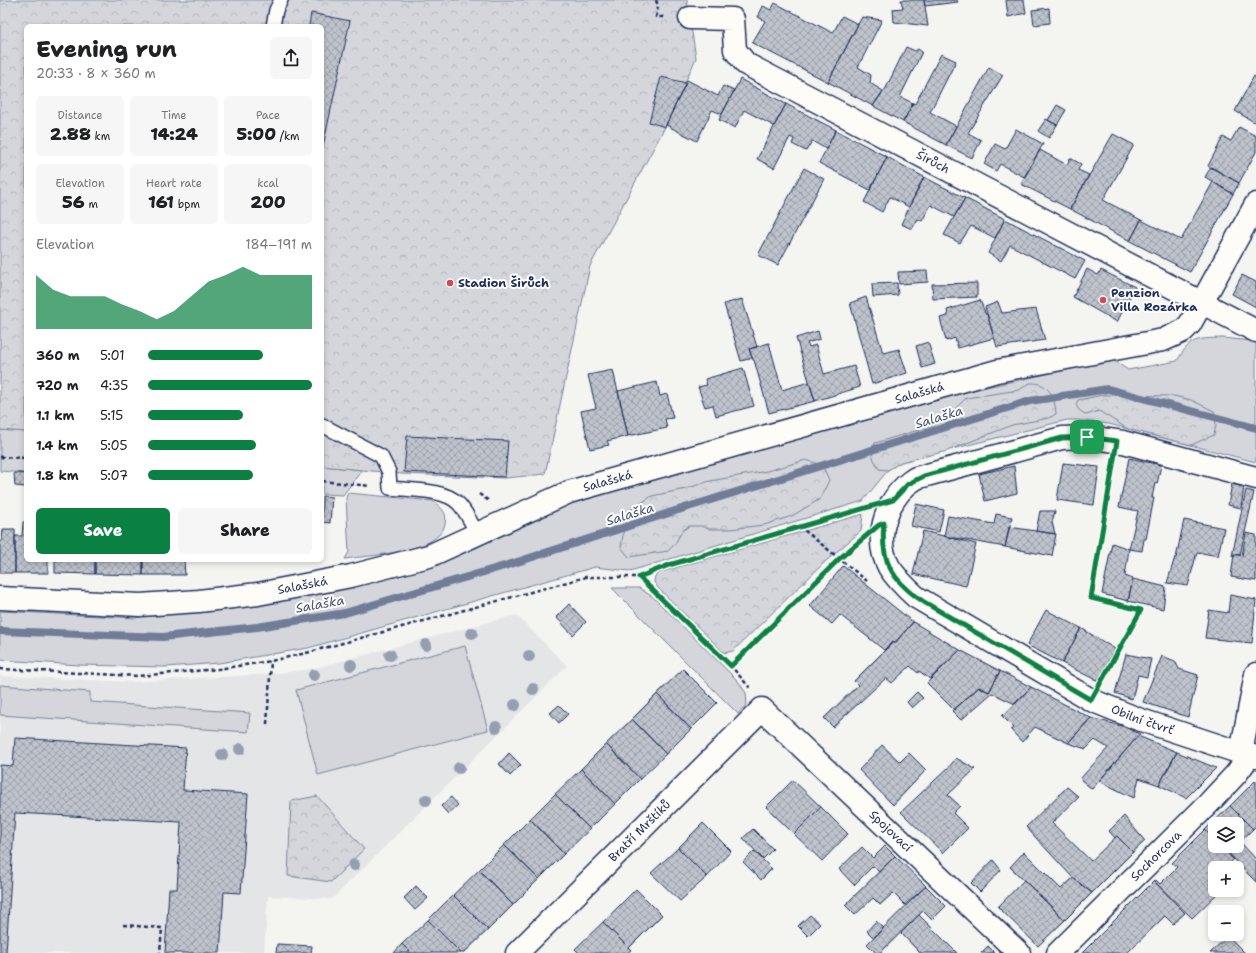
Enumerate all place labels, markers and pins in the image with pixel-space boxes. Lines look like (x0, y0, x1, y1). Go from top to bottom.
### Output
place label: Stadion Širůch (458, 275, 549, 291)
marker: Stadion Širůch (445, 278, 455, 288)
place label: Penzion Villa Rozárka (1111, 285, 1198, 315)
marker: Penzion Villa Rozárka (1098, 295, 1108, 305)
pin (1070, 420, 1104, 454)

